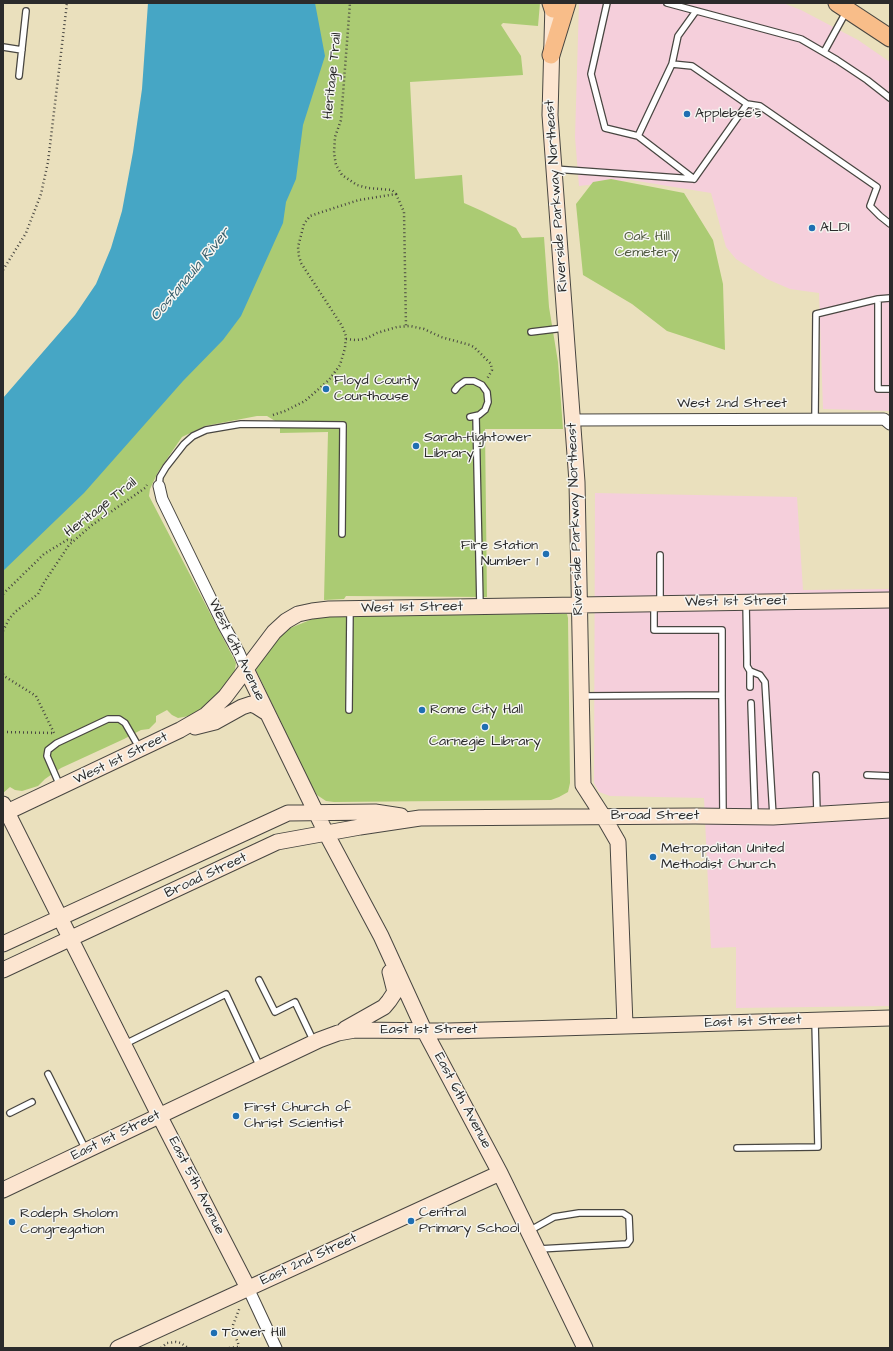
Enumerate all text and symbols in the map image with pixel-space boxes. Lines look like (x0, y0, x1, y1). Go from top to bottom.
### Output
street label: Heritage Trail (320, 32, 346, 120)
street label: Riverside Parkway Northeast (542, 99, 572, 293)
place label: Applebee's (695, 106, 762, 122)
marker: Applebee's (682, 109, 692, 119)
place label: ALDI (820, 220, 850, 236)
marker: ALDI (807, 223, 817, 233)
water label: Oostanaula River (147, 225, 235, 325)
park label: Oak Hill Cemetery (615, 229, 679, 262)
place label: Floyd County Courthouse (334, 373, 419, 406)
marker: Floyd County Courthouse (321, 384, 331, 394)
street label: West 2nd Street (677, 396, 787, 412)
street label: Riverside Parkway Northeast (564, 422, 588, 616)
place label: Sarah-Hightower Library (424, 430, 531, 462)
marker: Sarah-Hightower Library (411, 441, 421, 451)
street label: Heritage Trail (62, 475, 140, 541)
place label: Fire Station Number 1 (461, 538, 538, 570)
marker: Fire Station Number 1 (541, 549, 551, 559)
street label: West 1st Street (685, 593, 787, 611)
street label: West 6th Avenue (204, 596, 268, 704)
street label: West 1st Street (361, 599, 463, 617)
place label: Rome City Hall (430, 702, 523, 718)
marker: Rome City Hall (417, 705, 427, 715)
marker: Carnegie Library (480, 722, 490, 732)
street label: West 1st Street (71, 729, 171, 789)
place label: Carnegie Library (429, 734, 541, 750)
street label: Broad Street (611, 808, 699, 824)
place label: Metropolitan United Methodist Church (661, 841, 784, 874)
street label: Broad Street (162, 850, 250, 902)
marker: Metropolitan United Methodist Church (648, 852, 658, 862)
street label: East 1st Street (704, 1012, 802, 1032)
street label: East 1st Street (381, 1022, 477, 1038)
street label: East 6th Avenue (430, 1050, 494, 1152)
place label: First Church of Christ Scientist (244, 1100, 351, 1132)
street label: East 1st Street (69, 1107, 163, 1165)
marker: First Church of Christ Scientist (231, 1111, 241, 1121)
street label: East 5th Avenue (164, 1134, 228, 1238)
place label: Central Primary School (419, 1205, 520, 1238)
place label: Rodeph Sholom Congregation (20, 1206, 118, 1238)
marker: Central Primary School (406, 1216, 416, 1226)
marker: Rodeph Sholom Congregation (7, 1217, 17, 1227)
street label: East 2nd Street (258, 1230, 360, 1290)
place label: Tower Hill (222, 1325, 286, 1341)
marker: Tower Hill (209, 1328, 219, 1338)

